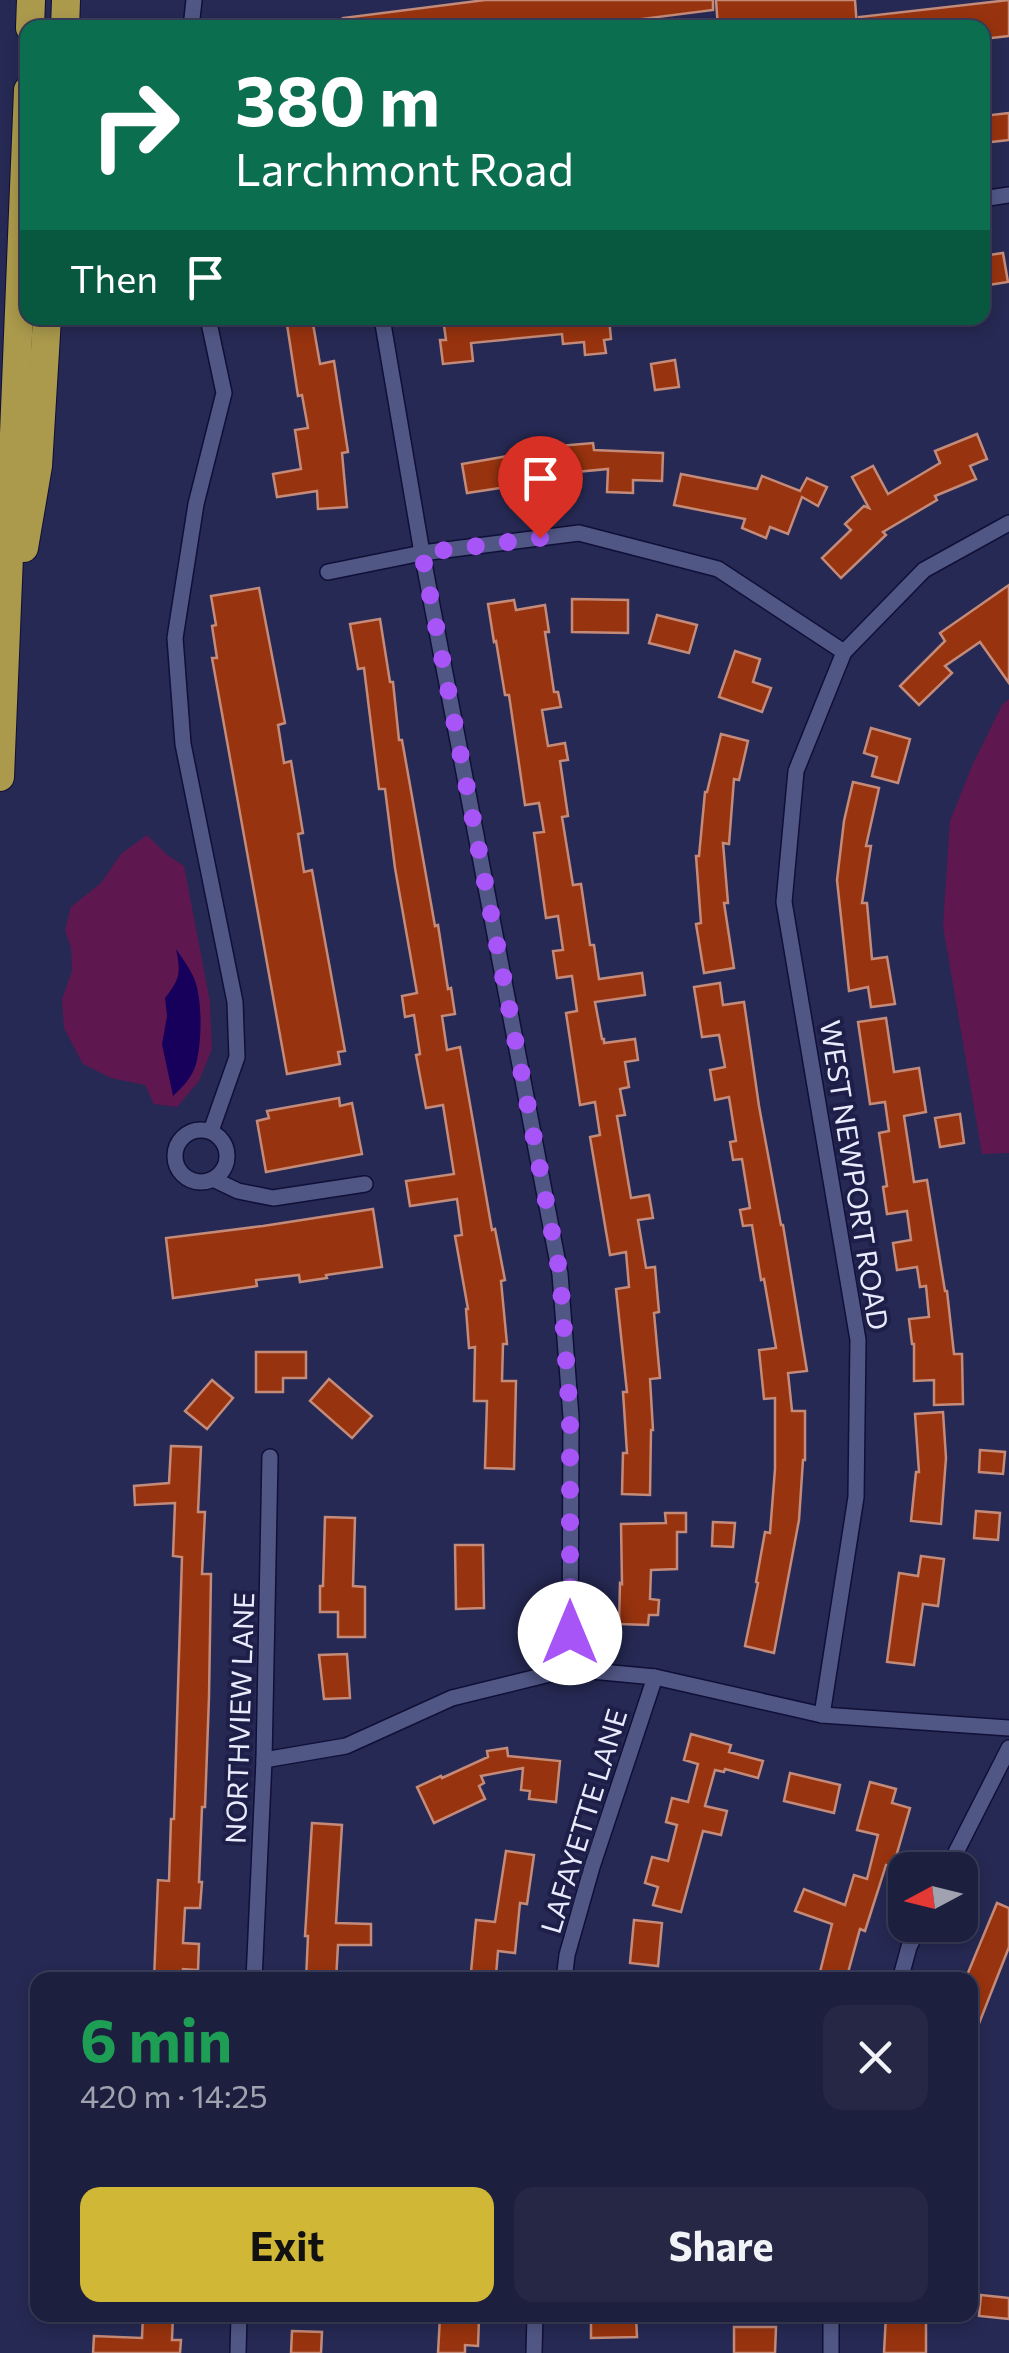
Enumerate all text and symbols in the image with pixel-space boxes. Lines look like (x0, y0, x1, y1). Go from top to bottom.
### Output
text: 380 m (235, 55, 440, 140)
icon: right (70, 60, 200, 190)
text: Larchmont Road (235, 140, 574, 195)
icon: arrive (178, 250, 233, 305)
text: Then (70, 254, 158, 301)
pin (498, 436, 583, 539)
icon: arrive (513, 451, 568, 506)
street label: WEST NEWPORT ROAD (814, 1018, 896, 1332)
position arrow (518, 1581, 622, 1685)
street label: NORTHVIEW LANE (218, 1592, 260, 1844)
street label: LAFAYETTE LANE (533, 1705, 633, 1937)
north arrow (888, 1852, 978, 1942)
map controls (888, 1852, 978, 1942)
text: 6 min (80, 2001, 232, 2074)
button: close (823, 2005, 928, 2110)
text: 420 m · 14:25 (80, 2075, 268, 2115)
button: Exit (80, 2187, 494, 2302)
button: Share (514, 2187, 928, 2302)

